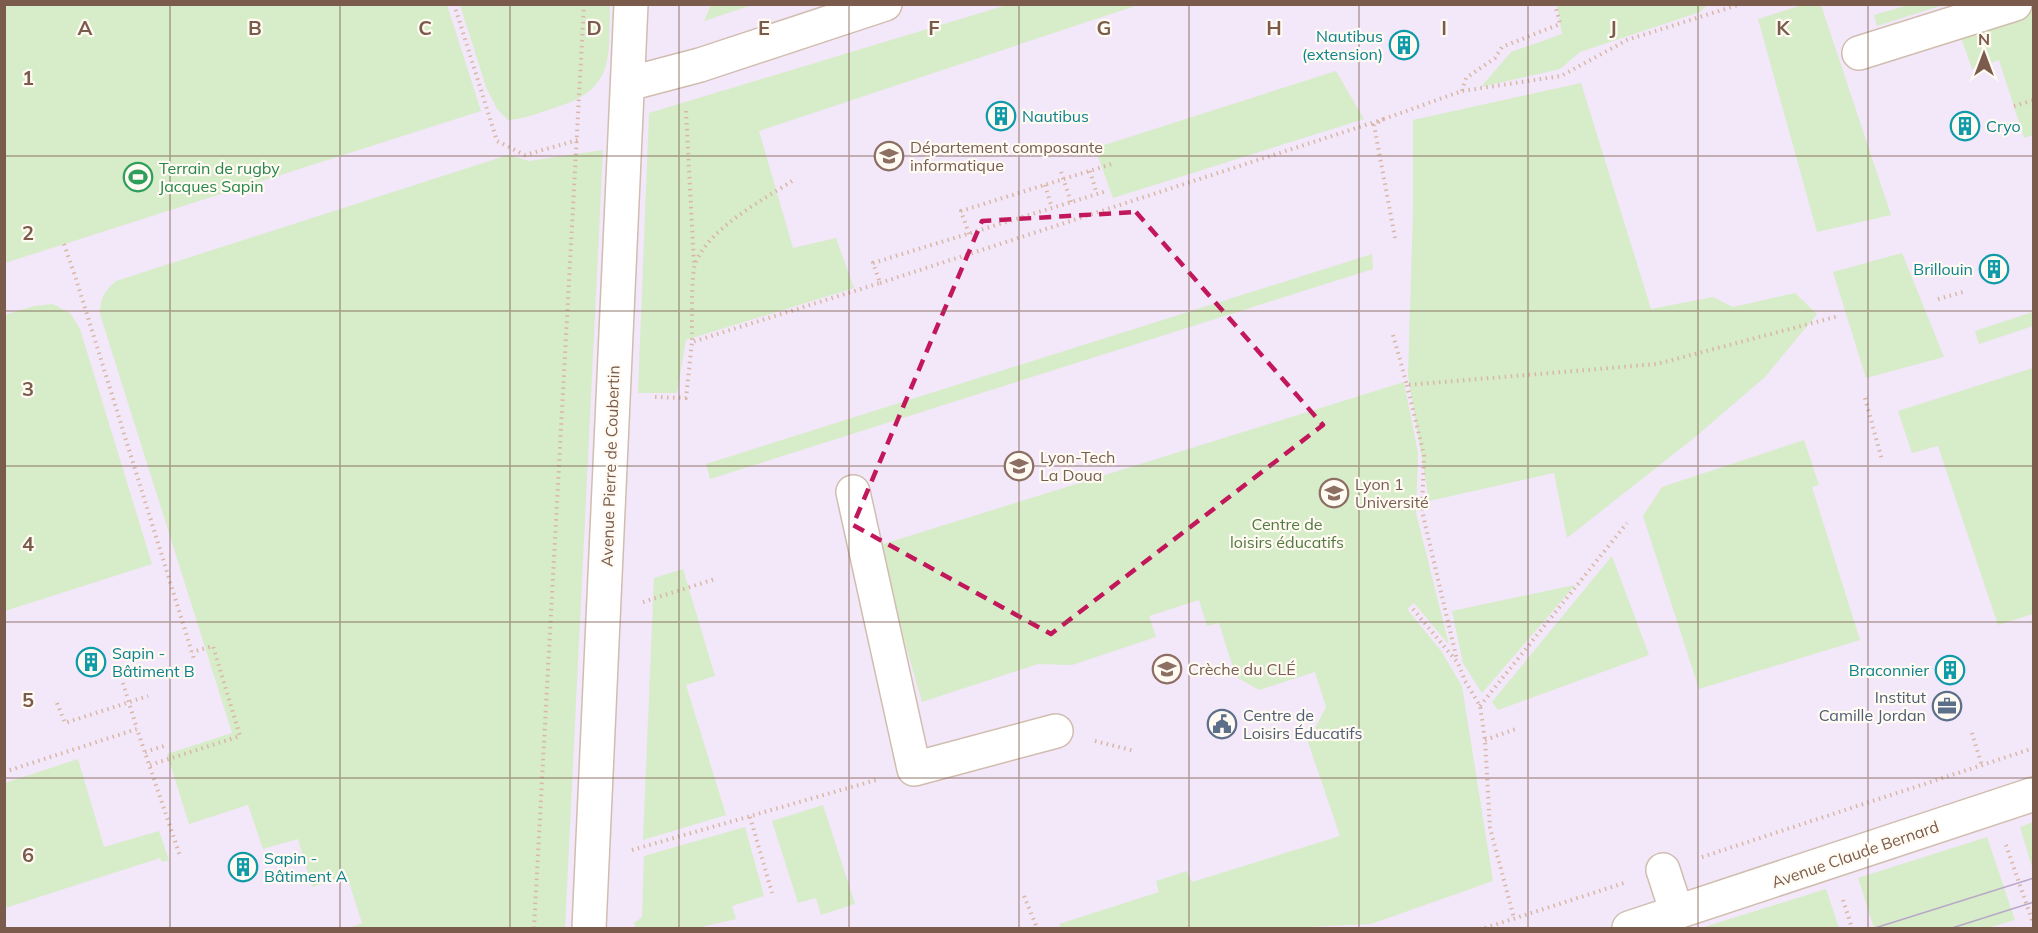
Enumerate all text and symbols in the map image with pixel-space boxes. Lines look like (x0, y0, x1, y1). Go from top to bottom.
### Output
text: A (78, 15, 93, 40)
text: B (248, 15, 262, 40)
text: C (418, 15, 432, 40)
text: D (586, 15, 602, 40)
text: E (758, 15, 770, 40)
text: F (928, 15, 940, 40)
text: G (1097, 15, 1111, 40)
text: H (1266, 15, 1282, 40)
text: I (1441, 15, 1447, 40)
text: J (1609, 15, 1617, 40)
text: K (1776, 15, 1790, 40)
north arrow (1954, 24, 2014, 84)
place label: Nautibus (extension) (1302, 26, 1383, 64)
building icon: Nautibus (extension) (1388, 29, 1420, 61)
text: N (1978, 29, 1990, 49)
text: 1 (22, 65, 34, 90)
building icon: Nautibus (985, 100, 1017, 132)
place label: Nautibus (1022, 106, 1089, 126)
building icon: Cryo (1949, 110, 1981, 142)
place label: Cryo (1986, 116, 2021, 136)
place label: Département composante informatique (910, 137, 1103, 175)
school or university icon: Département composante informatique (873, 140, 905, 172)
place label: Terrain de rugby Jacques Sapin (159, 158, 280, 196)
sports icon: Terrain de rugby Jacques Sapin (122, 161, 154, 193)
text: 2 (22, 220, 34, 245)
building icon: Brillouin (1978, 253, 2010, 285)
place label: Brillouin (1913, 259, 1973, 279)
street label: Avenue Pierre de Coubertin (596, 365, 624, 567)
text: 3 (22, 376, 34, 401)
place label: Lyon-Tech La Doua (1040, 447, 1115, 485)
school or university icon: Lyon-Tech La Doua (1003, 450, 1035, 482)
place label: Lyon 1 Université (1355, 474, 1429, 512)
school or university icon: Lyon 1 Université (1318, 477, 1350, 509)
park label: Centre de loisirs éducatifs (1230, 514, 1344, 552)
text: 4 (22, 531, 34, 556)
place label: Sapin - Bâtiment B (112, 643, 195, 681)
building icon: Sapin - Bâtiment B (75, 646, 107, 678)
school or university icon: Crèche du CLÉ (1151, 653, 1183, 685)
building icon: Braconnier (1934, 654, 1966, 686)
place label: Crèche du CLÉ (1188, 659, 1296, 679)
place label: Braconnier (1849, 660, 1929, 680)
text: 5 (22, 687, 34, 712)
place label: Institut Camille Jordan (1819, 687, 1926, 725)
office icon: Institut Camille Jordan (1931, 690, 1963, 722)
place label: Centre de Loisirs Éducatifs (1243, 705, 1363, 743)
public building icon: Centre de Loisirs Éducatifs (1206, 708, 1238, 740)
street label: Avenue Claude Bernard (1769, 816, 1941, 892)
text: 6 (22, 842, 34, 867)
place label: Sapin - Bâtiment A (264, 848, 348, 886)
building icon: Sapin - Bâtiment A (227, 851, 259, 883)

